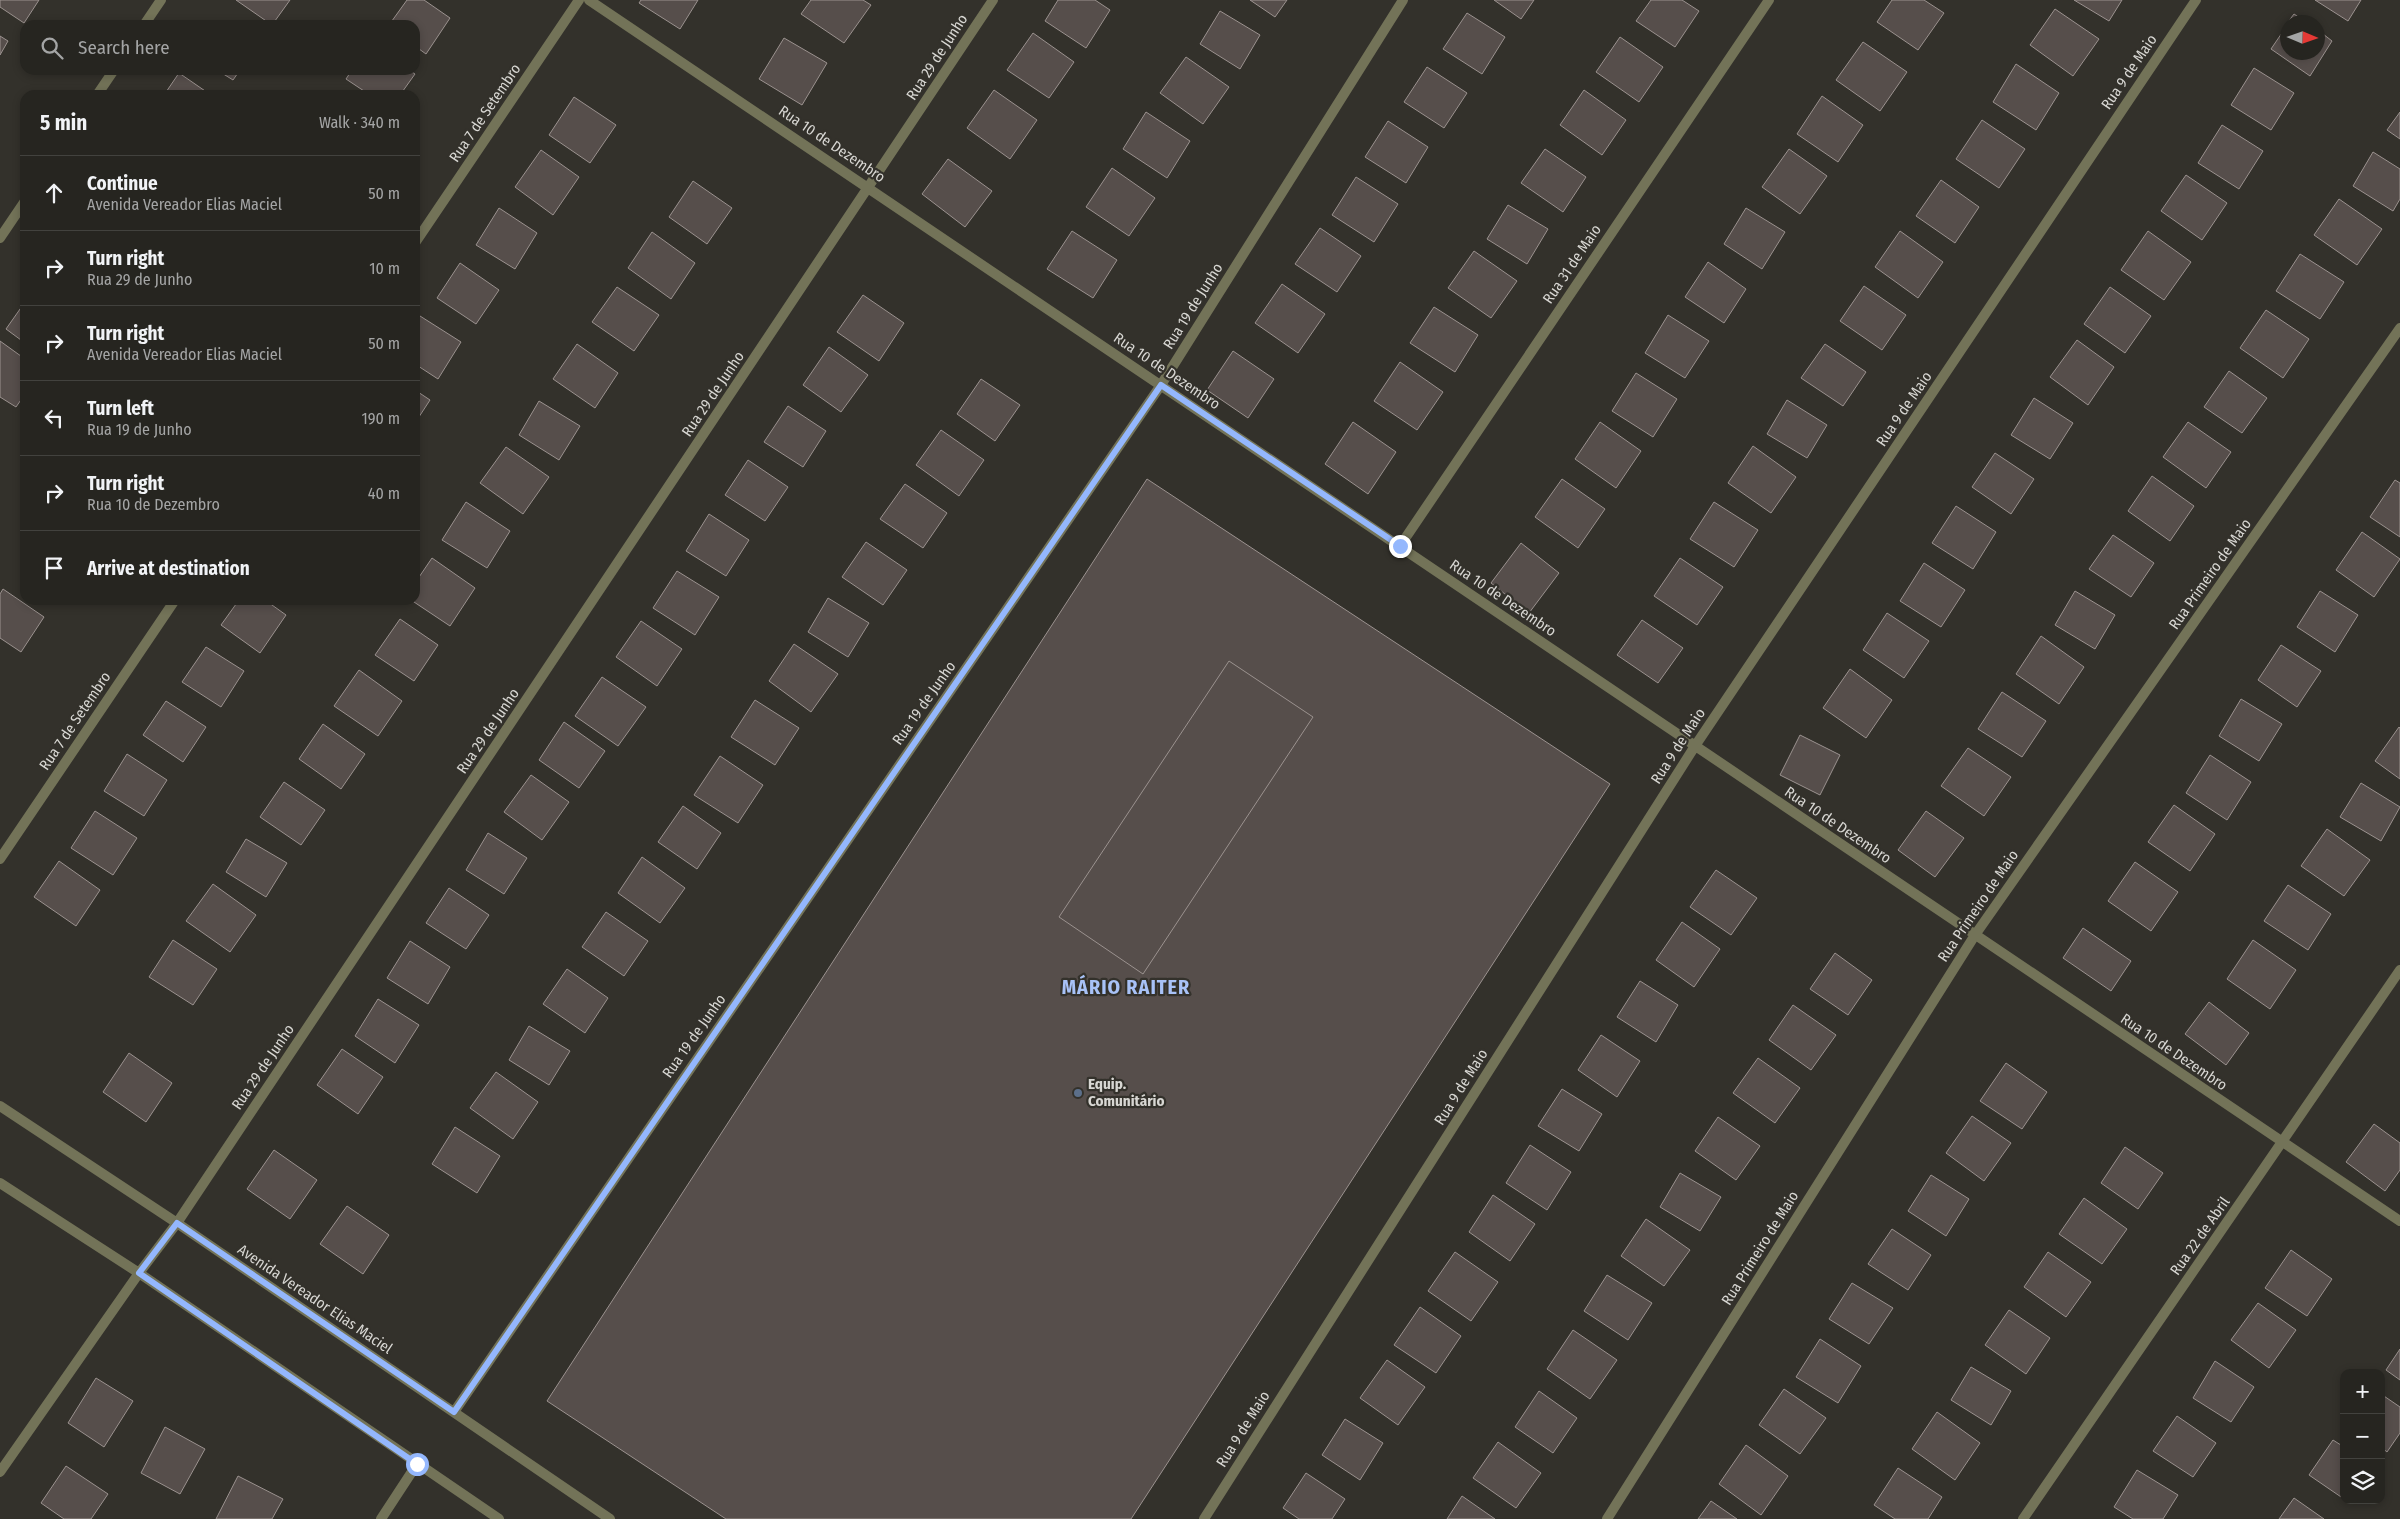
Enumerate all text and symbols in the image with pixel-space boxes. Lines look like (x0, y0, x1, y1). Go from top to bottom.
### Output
street label: Rua 29 de Junho (903, 11, 972, 103)
north arrow (2280, 15, 2325, 60)
search box (20, 20, 420, 75)
street label: Rua 9 de Maio (2097, 31, 2161, 113)
icon: search (38, 34, 66, 62)
text: Search here (78, 36, 170, 59)
street label: Rua 7 de Setembro (445, 60, 525, 166)
street label: Rua 10 de Dezembro (775, 102, 889, 186)
text: 5 min (40, 110, 87, 136)
text: Walk · 340 m (319, 113, 400, 132)
text: Continue (87, 172, 158, 195)
icon: ahead (40, 179, 68, 207)
text: 50 m (368, 184, 400, 203)
text: Avenida Vereador Elias Maciel (87, 195, 282, 214)
street label: Rua 31 de Maio (1539, 221, 1605, 307)
text: Turn right (87, 247, 164, 270)
icon: right (40, 254, 68, 282)
text: 10 m (369, 259, 400, 278)
street label: Rua 19 de Junho (1159, 260, 1227, 352)
text: Rua 29 de Junho (87, 270, 192, 289)
text: Turn right (87, 322, 164, 345)
icon: right (40, 329, 68, 357)
street label: Rua 10 de Dezembro (1110, 329, 1224, 413)
text: 50 m (368, 334, 400, 353)
text: Avenida Vereador Elias Maciel (87, 345, 282, 364)
street label: Rua 29 de Junho (678, 348, 748, 440)
street label: Rua 9 de Maio (1872, 368, 1936, 450)
text: Turn left (87, 397, 154, 420)
icon: left (40, 404, 68, 432)
text: 190 m (362, 409, 400, 428)
text: Rua 19 de Junho (87, 420, 192, 439)
text: Turn right (87, 472, 164, 495)
icon: right (40, 479, 68, 507)
text: 40 m (368, 484, 400, 503)
text: Rua 10 de Dezembro (87, 495, 220, 514)
street label: Rua Primeiro de Maio (2165, 515, 2255, 633)
route end (1389, 535, 1412, 558)
icon: arrive (40, 554, 68, 582)
street label: Rua 10 de Dezembro (1446, 556, 1560, 640)
text: Arrive at destination (87, 557, 250, 580)
street label: Rua 19 de Junho (888, 658, 960, 748)
street label: Rua 7 de Setembro (35, 668, 115, 774)
street label: Rua 29 de Junho (453, 685, 523, 777)
street label: Rua 9 de Maio (1647, 705, 1709, 787)
street label: Rua 10 de Dezembro (1781, 783, 1895, 867)
street label: Rua Primeiro de Maio (1934, 847, 2022, 965)
district label: MÁRIO RAITER (1062, 974, 1190, 999)
street label: Rua 19 de Junho (658, 991, 730, 1081)
street label: Rua 10 de Dezembro (2117, 1010, 2231, 1094)
street label: Rua 29 de Junho (228, 1021, 298, 1113)
street label: Rua 9 de Maio (1430, 1046, 1492, 1128)
place label: Equip. Comunitário (1088, 1075, 1165, 1110)
marker: Equip. Comunitário (1072, 1087, 1084, 1099)
street label: Rua Primeiro de Maio (1718, 1188, 1802, 1308)
street label: Rua 22 de Abril (2166, 1193, 2234, 1279)
street label: Avenida Vereador Elias Maciel (234, 1240, 396, 1358)
map controls (2340, 1369, 2385, 1504)
button: + (2340, 1369, 2385, 1414)
street label: Rua 9 de Maio (1212, 1388, 1274, 1470)
button: − (2340, 1414, 2385, 1459)
route start (406, 1453, 429, 1476)
button: layers (2340, 1459, 2385, 1504)

